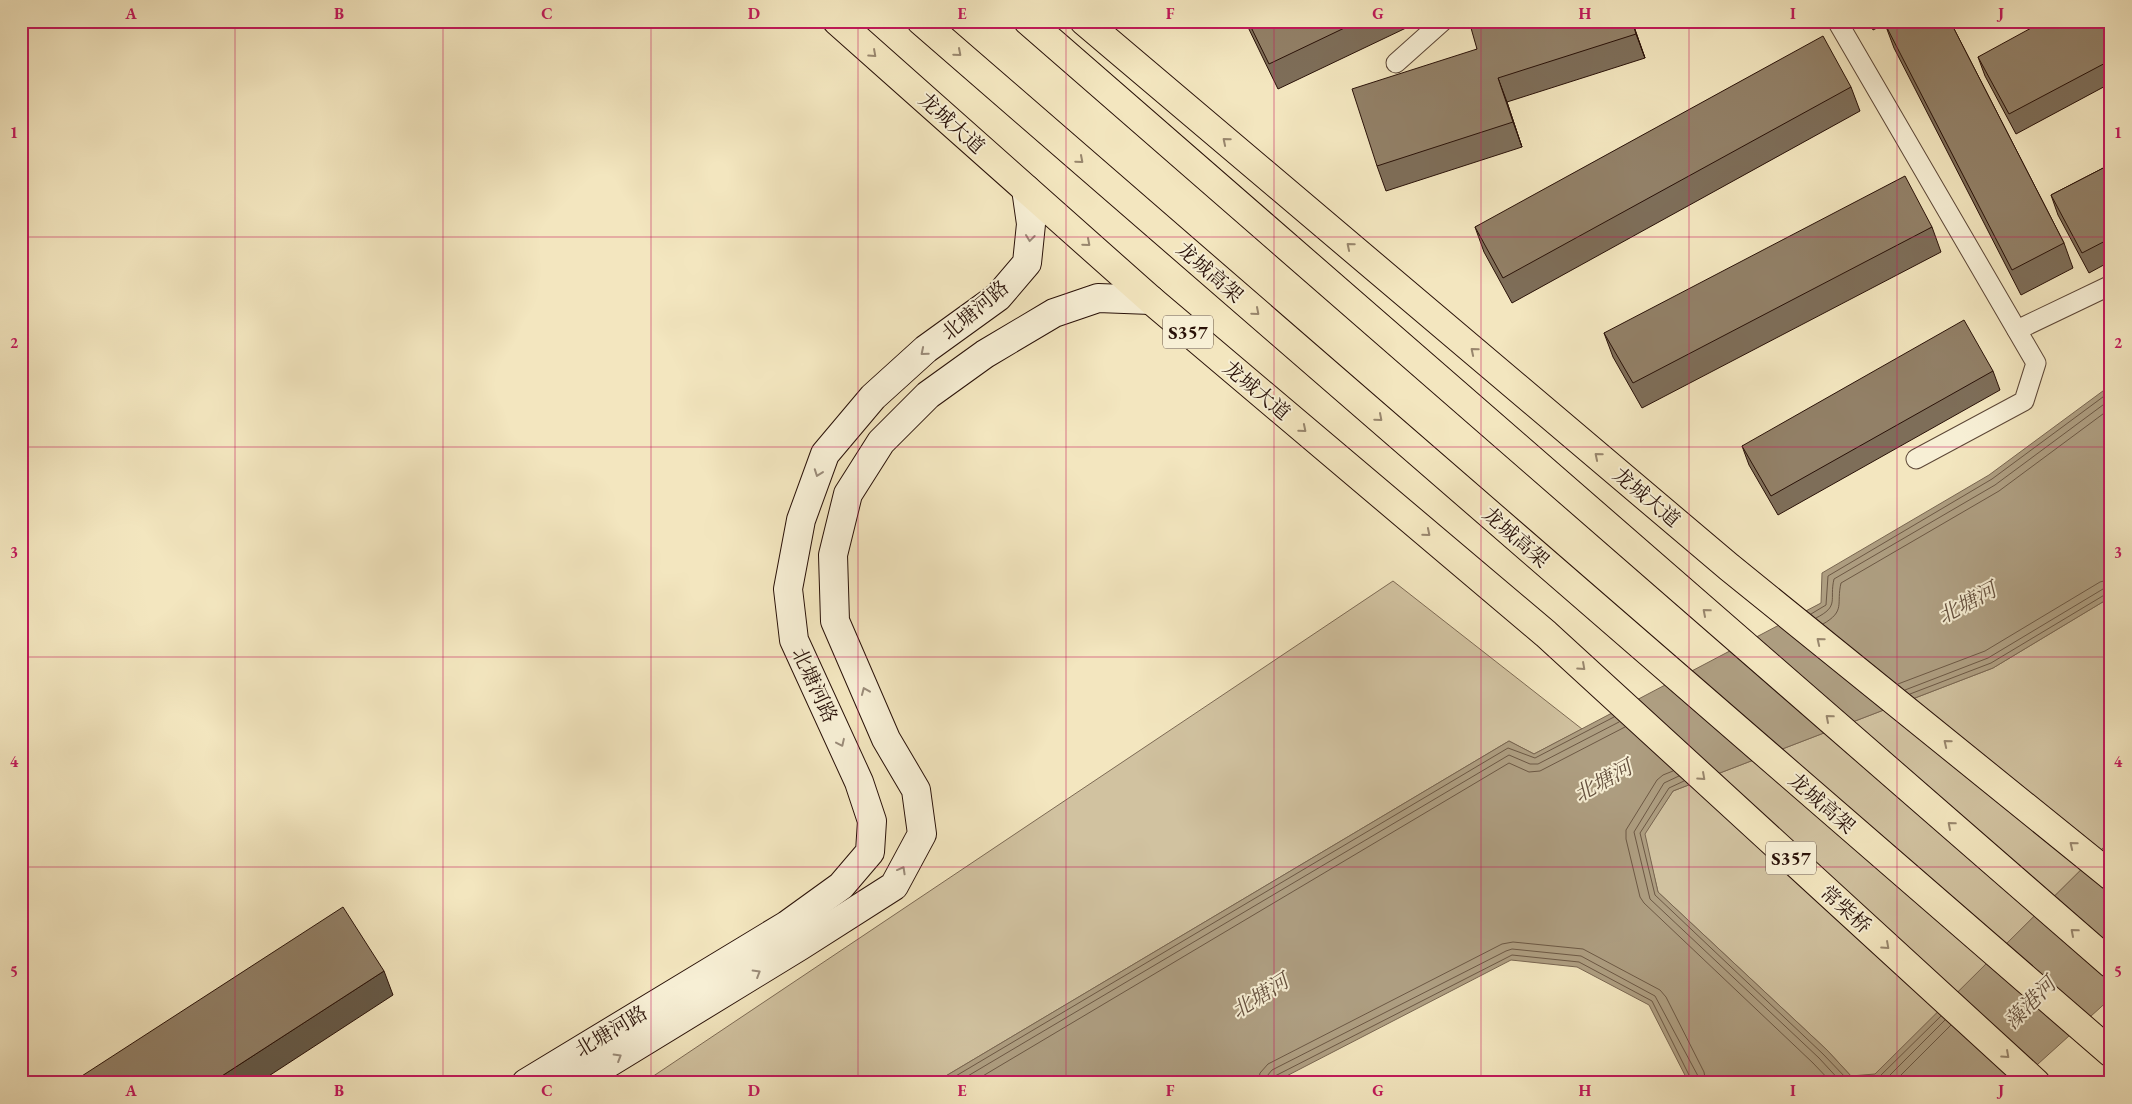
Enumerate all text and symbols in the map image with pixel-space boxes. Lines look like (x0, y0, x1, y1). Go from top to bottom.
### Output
text: A (124, 3, 137, 24)
text: B (334, 3, 344, 24)
text: C (541, 3, 553, 24)
text: D (748, 3, 760, 24)
text: E (957, 3, 967, 24)
text: F (1166, 3, 1175, 24)
text: G (1372, 3, 1384, 24)
text: H (1579, 3, 1592, 24)
text: I (1790, 3, 1796, 24)
text: J (1996, 3, 2004, 24)
one-way arrow (952, 47, 961, 56)
one-way arrow (868, 48, 877, 57)
street label: 龙城大道 (914, 87, 990, 159)
text: 1 (10, 122, 18, 143)
text: 1 (2114, 122, 2122, 143)
one-way arrow (1223, 139, 1232, 147)
one-way arrow (1075, 154, 1084, 163)
one-way arrow (1025, 234, 1036, 242)
street label: 龙城高架 (1171, 236, 1249, 308)
one-way arrow (1081, 237, 1090, 246)
one-way arrow (1347, 243, 1356, 252)
street label: 北塘河路 (936, 274, 1014, 346)
one-way arrow (1250, 306, 1259, 315)
road number: S357 (1163, 316, 1213, 348)
text: 2 (10, 332, 19, 353)
text: 2 (2114, 332, 2123, 353)
one-way arrow (920, 346, 929, 355)
one-way arrow (1471, 348, 1480, 357)
street label: 龙城大道 (1218, 354, 1296, 426)
one-way arrow (1373, 413, 1382, 422)
one-way arrow (1297, 423, 1306, 432)
one-way arrow (1595, 453, 1604, 462)
street label: 龙城大道 (1608, 461, 1686, 533)
one-way arrow (814, 468, 824, 477)
street label: 龙城高架 (1477, 501, 1555, 573)
one-way arrow (1421, 528, 1430, 537)
text: 3 (10, 542, 18, 563)
text: 3 (2114, 542, 2122, 563)
water label: 北塘河 (1933, 574, 2004, 629)
one-way arrow (1703, 609, 1712, 618)
one-way arrow (1817, 637, 1826, 646)
street label: 北塘河路 (786, 643, 844, 727)
one-way arrow (1576, 661, 1585, 670)
one-way arrow (861, 687, 871, 695)
one-way arrow (1825, 715, 1834, 724)
one-way arrow (835, 738, 846, 747)
one-way arrow (1943, 740, 1952, 749)
text: 4 (10, 751, 19, 772)
text: 4 (2114, 751, 2123, 772)
water label: 北塘河 (1569, 752, 1640, 808)
street label: 龙城高架 (1783, 767, 1861, 839)
one-way arrow (1696, 771, 1705, 780)
one-way arrow (1948, 822, 1957, 831)
road number: S357 (1766, 841, 1816, 874)
one-way arrow (2070, 843, 2079, 851)
one-way arrow (896, 866, 906, 875)
street label: 常柴桥 (1815, 879, 1877, 939)
one-way arrow (2071, 929, 2080, 938)
one-way arrow (1881, 940, 1890, 949)
text: 5 (10, 961, 18, 982)
text: 5 (2114, 961, 2122, 982)
water label: 北塘河 (1226, 965, 1297, 1024)
water label: 藻港河 (1998, 968, 2064, 1034)
one-way arrow (751, 969, 760, 979)
street label: 北塘河路 (570, 999, 652, 1063)
one-way arrow (2000, 1049, 2009, 1058)
one-way arrow (612, 1054, 621, 1064)
text: A (124, 1080, 137, 1101)
text: B (334, 1080, 344, 1101)
text: C (541, 1080, 553, 1101)
text: D (748, 1080, 760, 1101)
text: E (957, 1080, 967, 1101)
text: F (1166, 1080, 1175, 1101)
text: G (1372, 1080, 1384, 1101)
text: H (1579, 1080, 1592, 1101)
text: I (1790, 1080, 1796, 1101)
text: J (1996, 1080, 2004, 1101)

